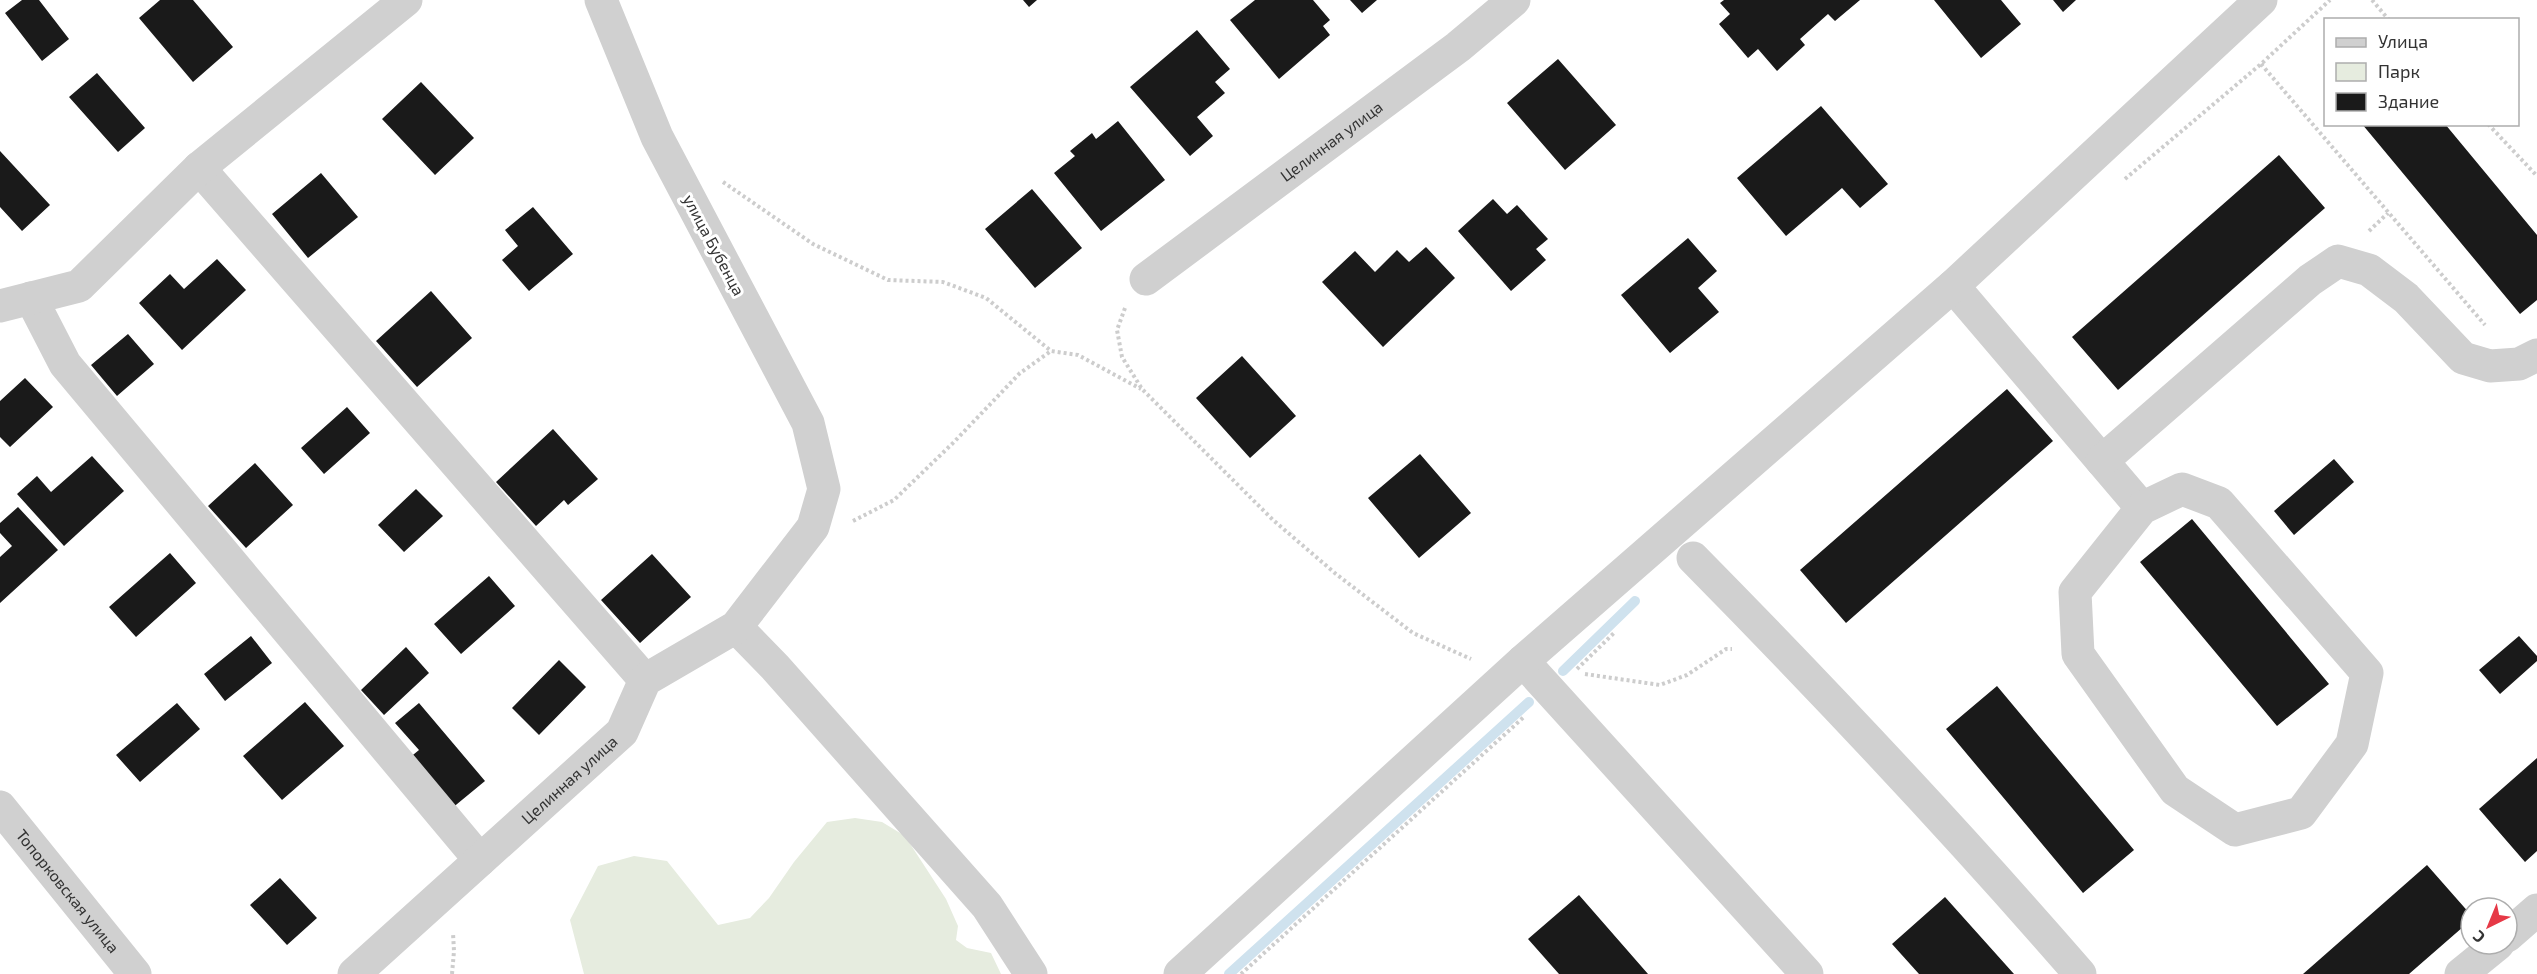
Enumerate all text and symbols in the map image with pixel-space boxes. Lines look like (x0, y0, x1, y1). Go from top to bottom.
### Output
legend (2324, 18, 2519, 126)
text: Улица (2378, 30, 2428, 52)
text: Парк (2378, 60, 2420, 82)
text: Здание (2378, 90, 2439, 112)
street label: Целинная улица (1276, 97, 1386, 185)
street label: улица Бубенца (679, 191, 749, 299)
street label: Целинная улица (517, 731, 621, 827)
street label: Топорковская улица (13, 825, 124, 956)
north arrow (2459, 896, 2519, 956)
text: С (2469, 927, 2488, 947)

